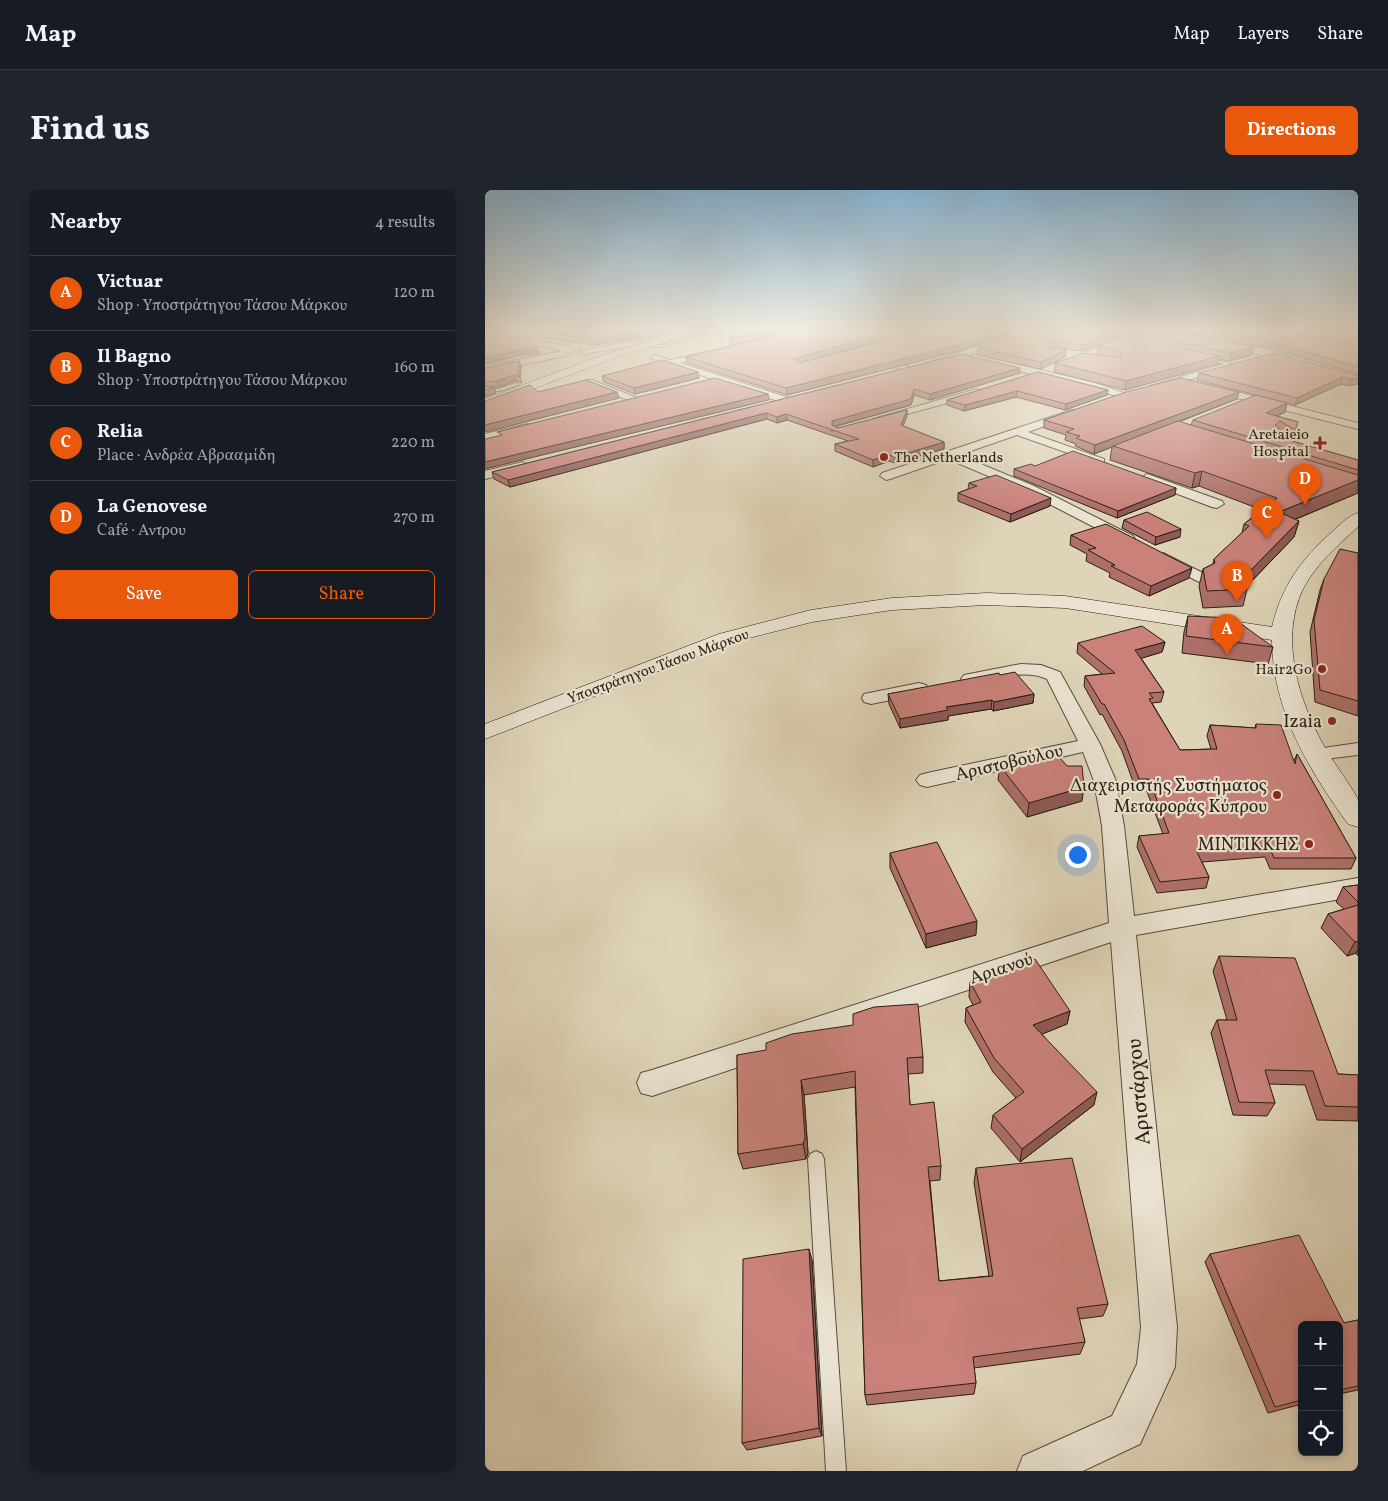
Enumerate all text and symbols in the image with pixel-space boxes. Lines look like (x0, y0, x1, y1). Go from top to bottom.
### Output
text: Map (25, 18, 76, 52)
text: Map (1173, 22, 1209, 47)
text: Layers (1237, 22, 1289, 47)
text: Share (1317, 22, 1363, 47)
text: Find us (30, 106, 150, 154)
button: Directions (1225, 106, 1358, 155)
text: Nearby (50, 208, 121, 237)
text: 4 results (375, 212, 435, 234)
text: Victuar (97, 269, 163, 295)
text: A (60, 282, 72, 304)
text: 120 m (393, 282, 435, 304)
text: Shop · Υποστράτηγου Τάσου Μάρκου (97, 295, 347, 317)
text: Il Bagno (97, 344, 171, 370)
text: B (61, 357, 71, 379)
text: 160 m (394, 357, 435, 379)
text: Shop · Υποστράτηγου Τάσου Μάρκου (97, 370, 347, 392)
text: Relia (97, 419, 143, 445)
place label: Aretaieio Hospital (1248, 425, 1309, 463)
text: C (61, 432, 71, 454)
text: 220 m (391, 432, 435, 454)
marker: Aretaieio Hospital (1313, 436, 1327, 450)
text: Place · Ανδρέα Αβρααμίδη (97, 445, 276, 467)
place label: The Netherlands (894, 448, 1003, 469)
marker: The Netherlands (878, 451, 890, 463)
pin: D (1289, 464, 1321, 505)
text: La Genovese (97, 494, 207, 520)
pin: C (1251, 498, 1283, 539)
text: D (60, 507, 72, 529)
text: 270 m (393, 507, 435, 529)
text: Café · Αντρου (97, 520, 186, 542)
pin: B (1221, 561, 1253, 602)
button: Save (50, 570, 238, 619)
button: Share (248, 570, 435, 619)
pin: A (1211, 614, 1243, 655)
street label: Υποστράτηγου Τάσου Μάρκου (565, 625, 752, 710)
place label: Hair2Go (1255, 660, 1312, 681)
marker: Hair2Go (1316, 663, 1328, 675)
place label: Izaia (1283, 710, 1322, 735)
marker: Izaia (1326, 715, 1338, 727)
street label: Αριστοβούλου (953, 739, 1066, 788)
place label: Διαχειριστής Συστήματος Μεταφοράς Κύπρου (1070, 774, 1267, 820)
marker: Διαχειριστής Συστήματος Μεταφοράς Κύπρου (1271, 789, 1283, 801)
place label: ΜΙΝΤΙΚΚΗΣ (1198, 833, 1299, 858)
marker: ΜΙΝΤΙΚΚΗΣ (1303, 838, 1315, 850)
your location (1065, 842, 1091, 868)
street label: Αριανού (967, 947, 1036, 991)
street label: Αριστάρχου (1120, 1037, 1159, 1146)
map controls (1298, 1321, 1343, 1456)
button: + (1298, 1321, 1343, 1366)
button: − (1298, 1366, 1343, 1411)
button: locate (1298, 1411, 1343, 1456)

